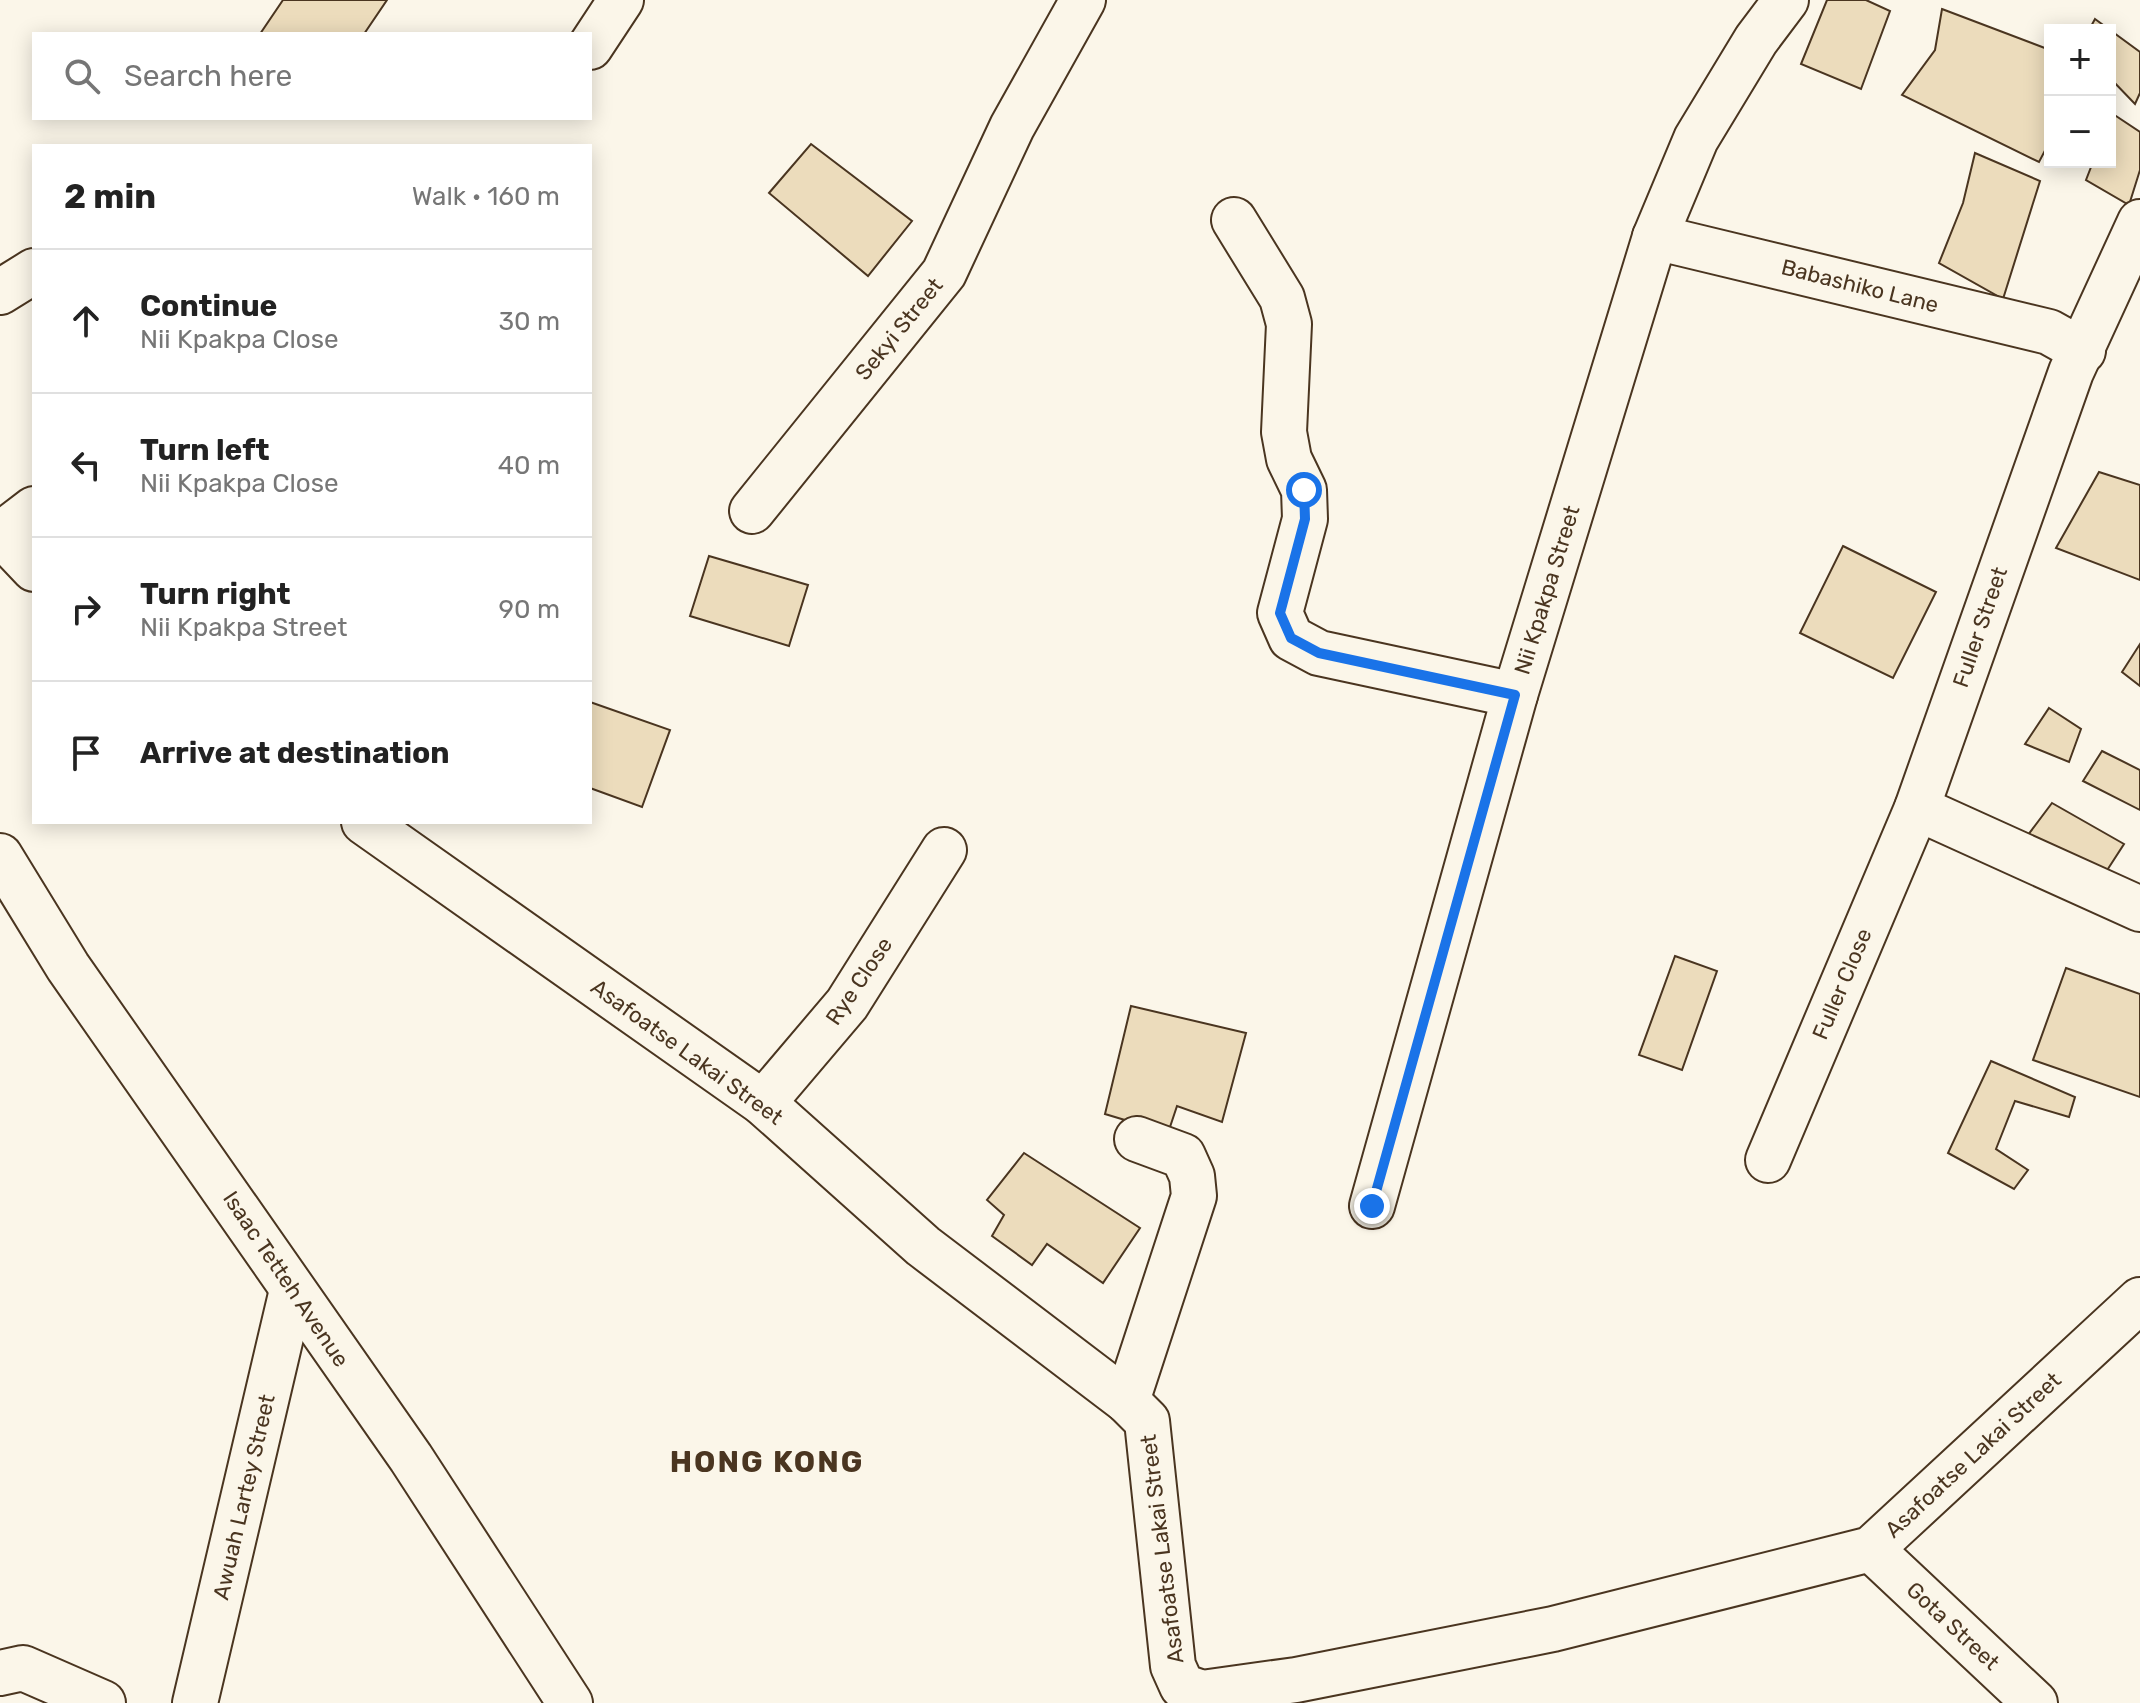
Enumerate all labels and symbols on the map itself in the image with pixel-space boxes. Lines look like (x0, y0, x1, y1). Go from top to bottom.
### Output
street label: Babashiko Lane (1779, 253, 1941, 319)
street label: Sekyi Street (850, 272, 949, 386)
route start (1286, 472, 1322, 508)
street label: Nii Kpakpa Street (1508, 502, 1586, 678)
street label: Fuller Street (1947, 563, 2013, 691)
street label: Fuller Close (1806, 924, 1878, 1044)
street label: Rye Close (820, 932, 898, 1030)
street label: Asafoatse Lakai Street (586, 973, 789, 1131)
street label: Isaac Tetteh Avenue (217, 1186, 355, 1372)
route end (1354, 1188, 1390, 1224)
street label: Asafoatse Lakai Street (1879, 1366, 2067, 1544)
street label: Awuah Lartey Street (207, 1391, 281, 1602)
street label: Asafoatse Lakai Street (1135, 1433, 1189, 1665)
district label: HONG KONG (670, 1444, 864, 1480)
street label: Gota Street (1901, 1576, 2005, 1676)

